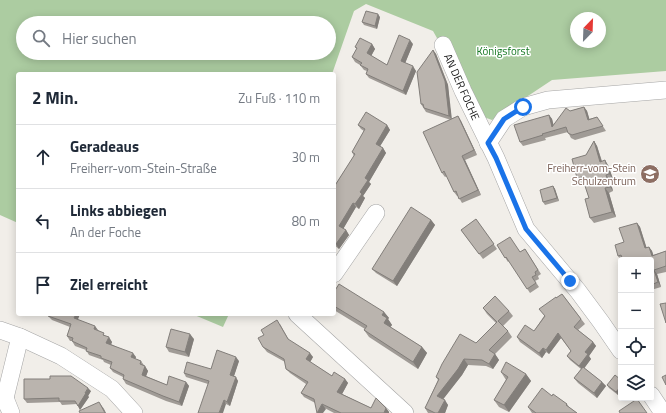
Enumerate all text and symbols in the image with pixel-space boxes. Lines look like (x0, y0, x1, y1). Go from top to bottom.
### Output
north arrow (570, 12, 606, 48)
search box (16, 16, 336, 60)
icon: search (30, 27, 52, 49)
text: Hier suchen (62, 27, 137, 50)
park label: Königsforst (476, 43, 530, 59)
street label: AN DER FOCHE (440, 51, 484, 123)
text: 2 Min. (32, 85, 78, 111)
text: Zu Fuß · 110 m (238, 88, 320, 108)
route start (514, 98, 532, 116)
text: Geradeaus (70, 135, 139, 158)
icon: ahead (32, 146, 54, 168)
text: 30 m (292, 147, 320, 167)
text: Freiherr-vom-Stein-Straße (70, 158, 217, 178)
place label: Freiherr-vom-Stein Schulzentrum (547, 160, 636, 189)
school or university icon: Freiherr-vom-Stein Schulzentrum (639, 163, 661, 185)
text: Links abbiegen (70, 199, 167, 222)
icon: left (32, 210, 54, 232)
text: 80 m (292, 211, 320, 231)
text: An der Foche (70, 222, 141, 242)
map controls (618, 257, 654, 401)
button: + (618, 257, 654, 293)
route end (561, 272, 579, 290)
text: Ziel erreicht (70, 273, 148, 296)
icon: arrive (32, 274, 54, 296)
button: − (618, 293, 654, 329)
button: locate (618, 329, 654, 365)
button: layers (618, 365, 654, 401)

